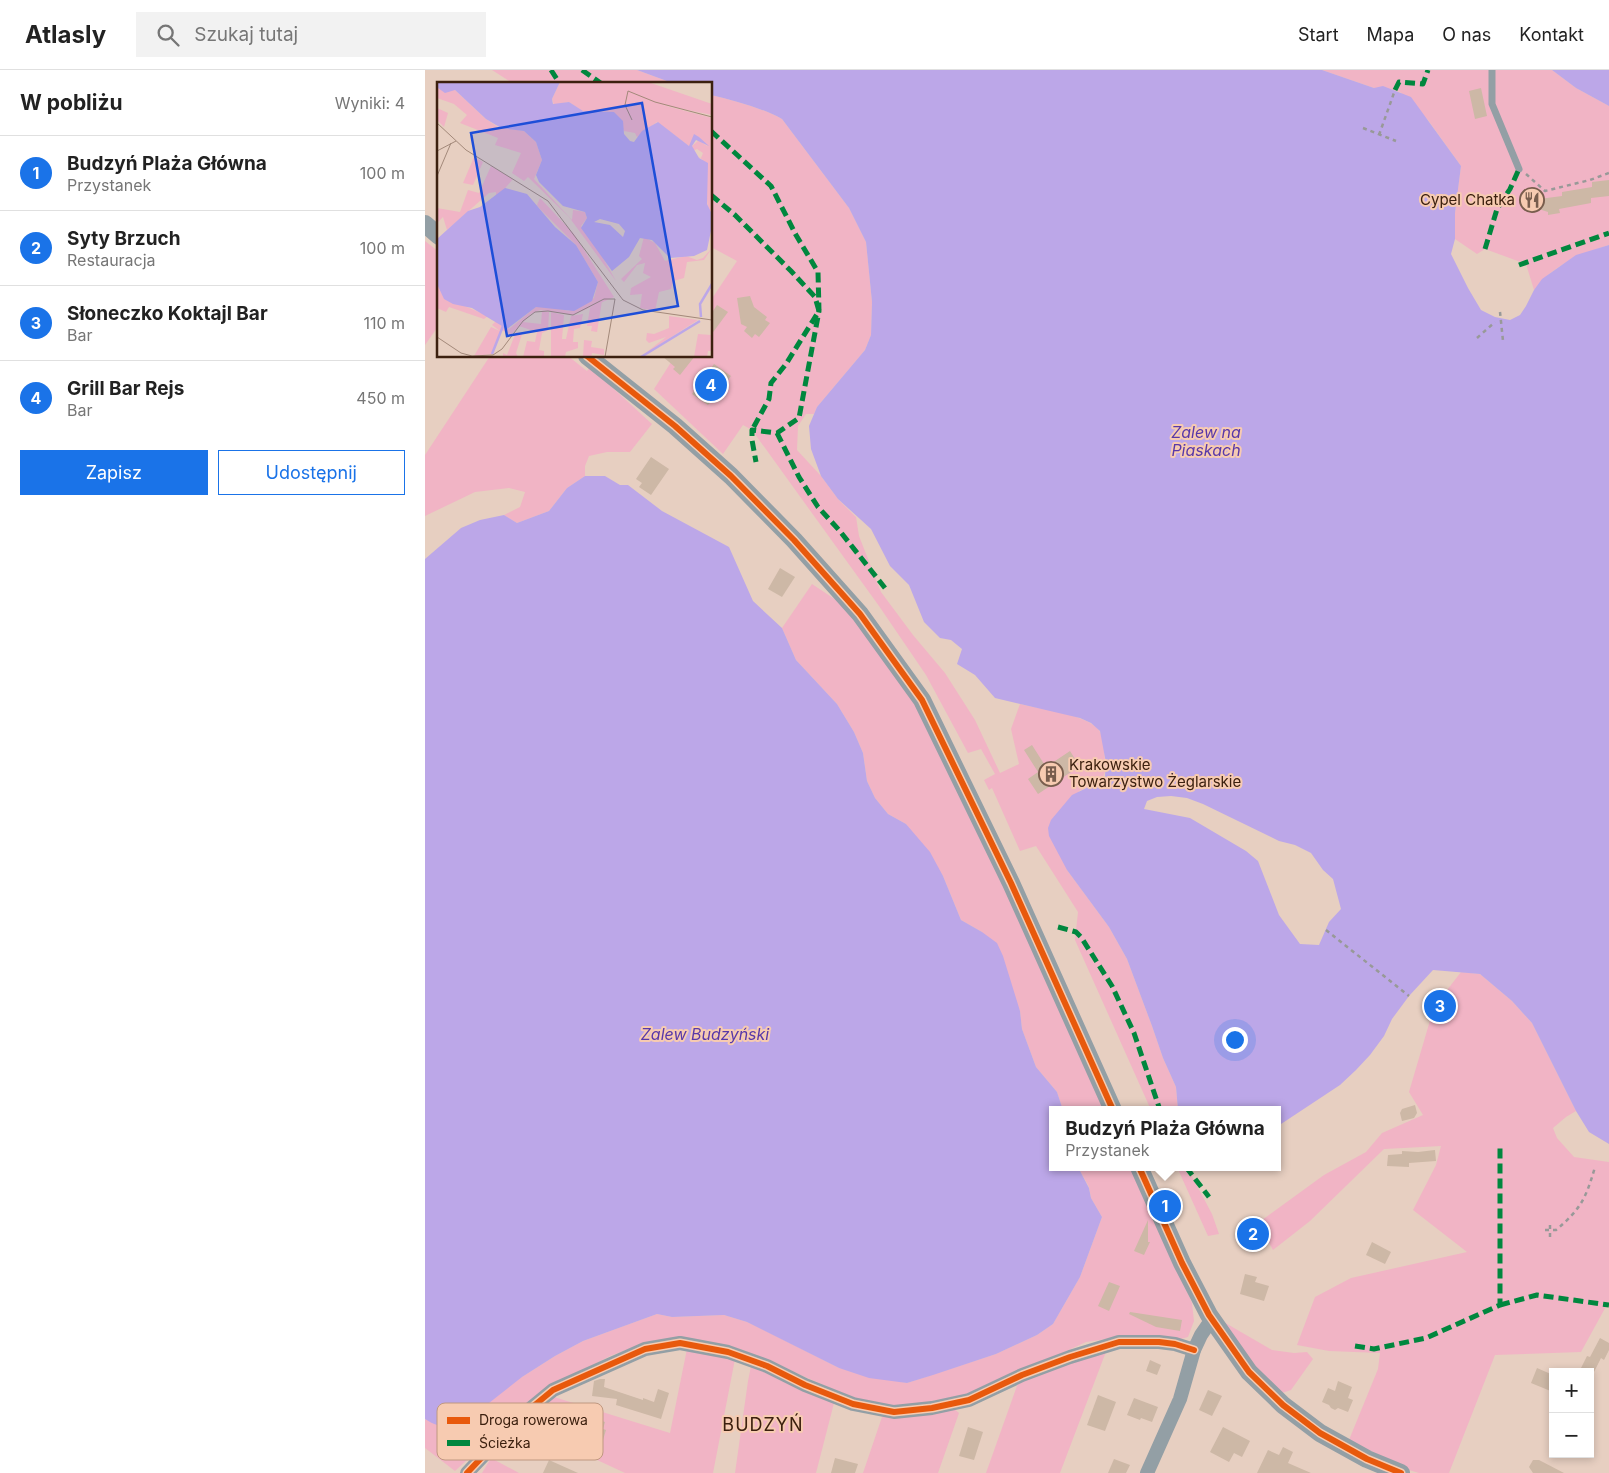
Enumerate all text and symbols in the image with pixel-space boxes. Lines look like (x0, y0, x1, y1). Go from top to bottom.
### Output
search box (136, 12, 486, 57)
text: Atlasly (25, 20, 106, 49)
icon: search (154, 21, 182, 49)
text: Szukaj tutaj (194, 23, 298, 46)
text: Start (1298, 24, 1339, 45)
text: Mapa (1367, 24, 1414, 45)
text: O nas (1442, 24, 1491, 45)
text: Kontakt (1519, 24, 1584, 45)
inset map (437, 82, 713, 358)
text: W pobliżu (20, 90, 123, 115)
text: Wyniki: 4 (335, 93, 405, 113)
text: Budzyń Plaża Główna (67, 152, 267, 175)
text: 1 (33, 163, 39, 183)
text: 100 m (360, 163, 405, 183)
text: Przystanek (67, 175, 151, 195)
restaurant icon: Cypel Chatka (1519, 187, 1545, 213)
place label: Cypel Chatka (1420, 190, 1515, 209)
text: Syty Brzuch (67, 227, 181, 250)
text: 2 (31, 238, 41, 258)
text: 100 m (360, 238, 405, 258)
text: Restauracja (67, 250, 156, 270)
text: Słoneczko Koktajl Bar (67, 302, 268, 325)
text: 3 (31, 313, 41, 333)
text: 110 m (363, 313, 405, 333)
text: Bar (67, 325, 92, 345)
pin: 4 (695, 366, 727, 404)
text: Grill Bar Rejs (67, 377, 184, 400)
text: 4 (31, 388, 41, 408)
text: 450 m (356, 388, 405, 408)
text: Bar (67, 400, 92, 420)
water label: Zalew na Piaskach (1171, 422, 1241, 460)
button: Zapisz (20, 450, 208, 495)
button: Udostępnij (218, 450, 405, 495)
place label: Krakowskie Towarzystwo Żeglarskie (1069, 755, 1241, 791)
building icon: Krakowskie Towarzystwo Żeglarskie (1038, 761, 1064, 787)
pin: 3 (1424, 987, 1456, 1025)
water label: Zalew Budzyński (641, 1024, 770, 1044)
your location (1222, 1027, 1248, 1053)
popup (1049, 1106, 1281, 1171)
text: Budzyń Plaża Główna (1065, 1117, 1265, 1140)
text: Przystanek (1065, 1140, 1150, 1160)
pin: 1 (1149, 1187, 1181, 1225)
pin: 2 (1237, 1215, 1269, 1253)
map controls (1549, 1368, 1594, 1458)
button: + (1549, 1368, 1594, 1413)
legend (437, 1403, 603, 1460)
text: Droga rowerowa (479, 1411, 588, 1428)
district label: BUDZYŃ (722, 1413, 804, 1435)
button: − (1549, 1413, 1594, 1458)
text: Ścieżka (479, 1434, 531, 1451)

